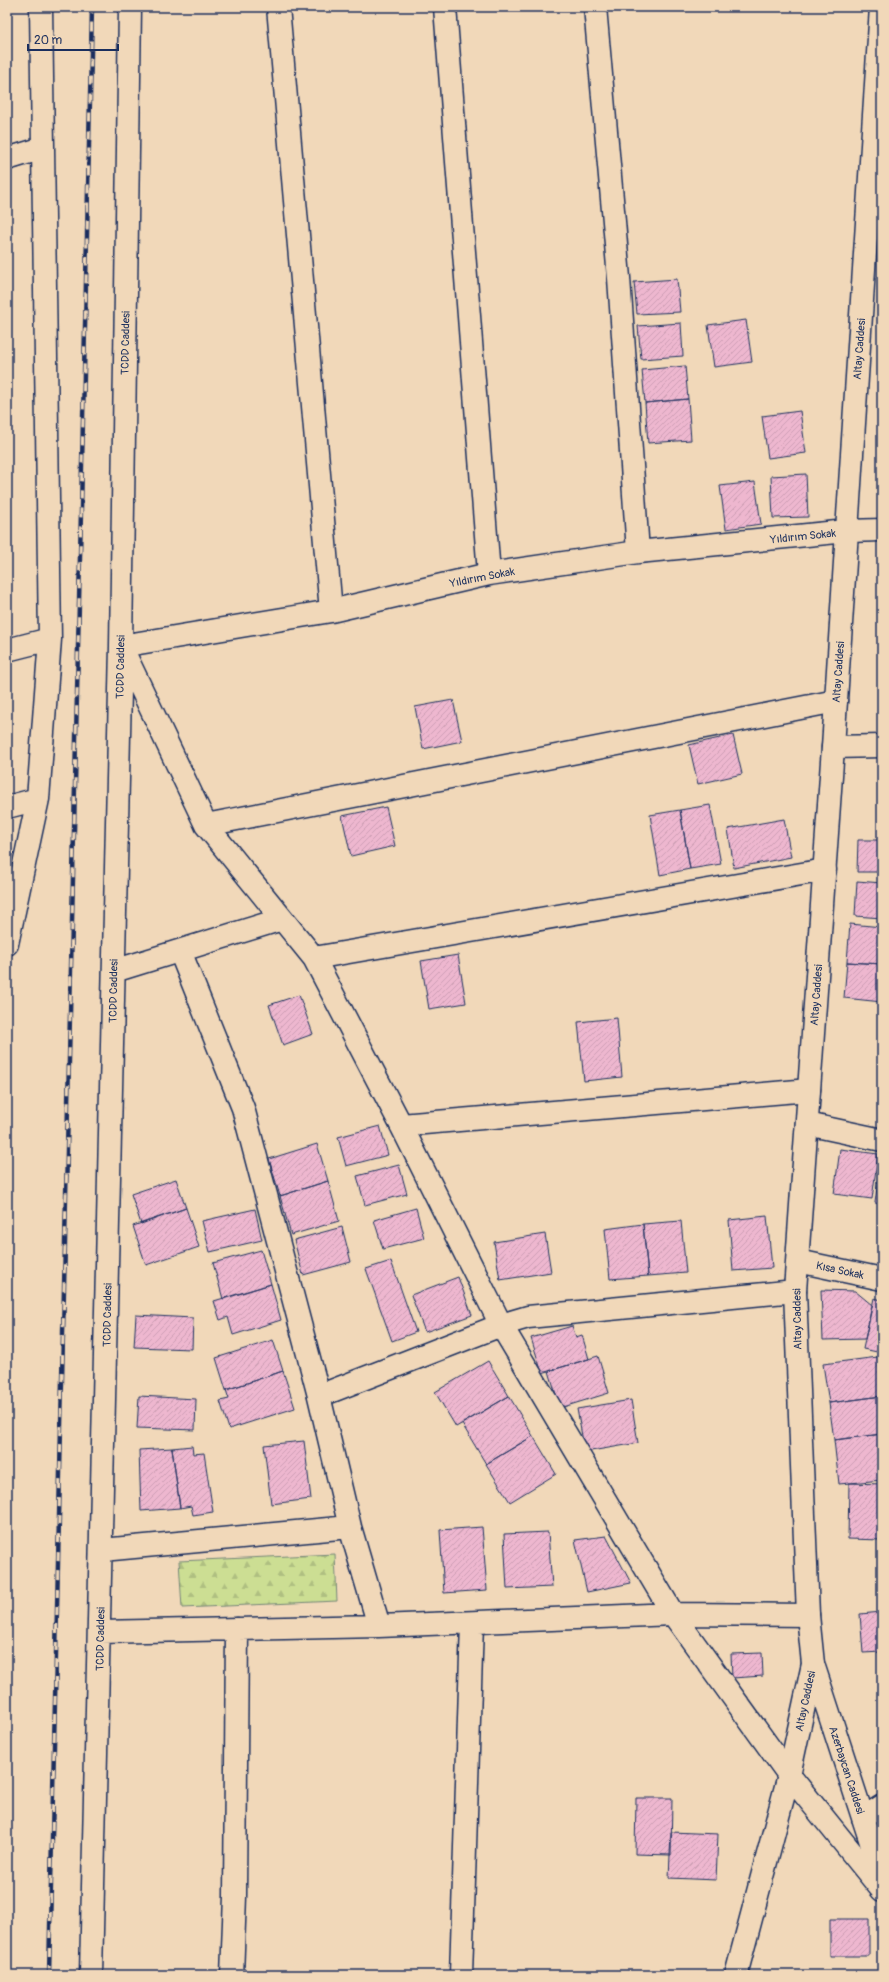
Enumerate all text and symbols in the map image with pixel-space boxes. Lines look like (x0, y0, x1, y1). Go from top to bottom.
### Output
scale bar (28, 26, 118, 52)
text: 20 m (34, 33, 63, 48)
street label: TCDD Caddesi (118, 311, 133, 375)
street label: Altay Caddesi (851, 318, 868, 380)
street label: Yıldırım Sokak (769, 527, 837, 547)
street label: Yıldırım Sokak (447, 565, 516, 590)
street label: TCDD Caddesi (113, 635, 128, 699)
street label: Altay Caddesi (830, 641, 847, 703)
street label: TCDD Caddesi (106, 959, 121, 1023)
street label: Altay Caddesi (808, 964, 825, 1026)
street label: Kısa Sokak (815, 1259, 865, 1282)
street label: TCDD Caddesi (100, 1283, 115, 1347)
street label: Altay Caddesi (790, 1288, 805, 1350)
street label: TCDD Caddesi (93, 1607, 108, 1671)
street label: Altay Caddesi (793, 1670, 818, 1733)
street label: Azerbaycan Caddesi (826, 1725, 867, 1816)

